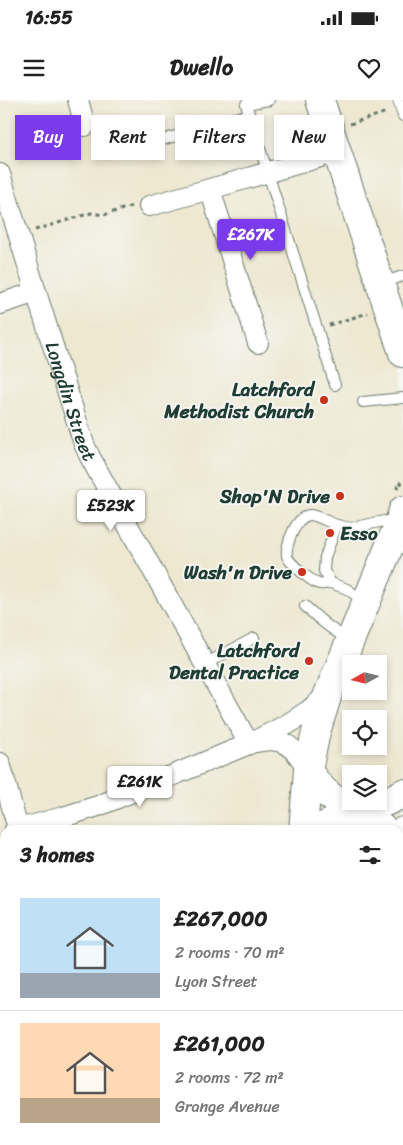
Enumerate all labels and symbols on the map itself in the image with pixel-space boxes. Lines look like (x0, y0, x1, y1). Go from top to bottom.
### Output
pin: £267K (216, 219, 286, 261)
street label: Longdin Street (36, 337, 106, 467)
place label: Latchford Methodist Church (163, 373, 316, 428)
marker: Latchford Methodist Church (318, 394, 330, 406)
place label: Shop'N Drive (219, 480, 330, 513)
pin: £523K (76, 490, 146, 532)
marker: Shop'N Drive (334, 490, 346, 502)
place label: Esso (340, 517, 378, 550)
marker: Esso (324, 527, 336, 539)
place label: Wash'n Drive (184, 556, 292, 589)
marker: Wash'n Drive (296, 566, 308, 578)
place label: Latchford Dental Practice (169, 634, 301, 689)
marker: Latchford Dental Practice (303, 655, 315, 667)
north arrow (342, 655, 388, 700)
pin: £261K (105, 766, 175, 808)

